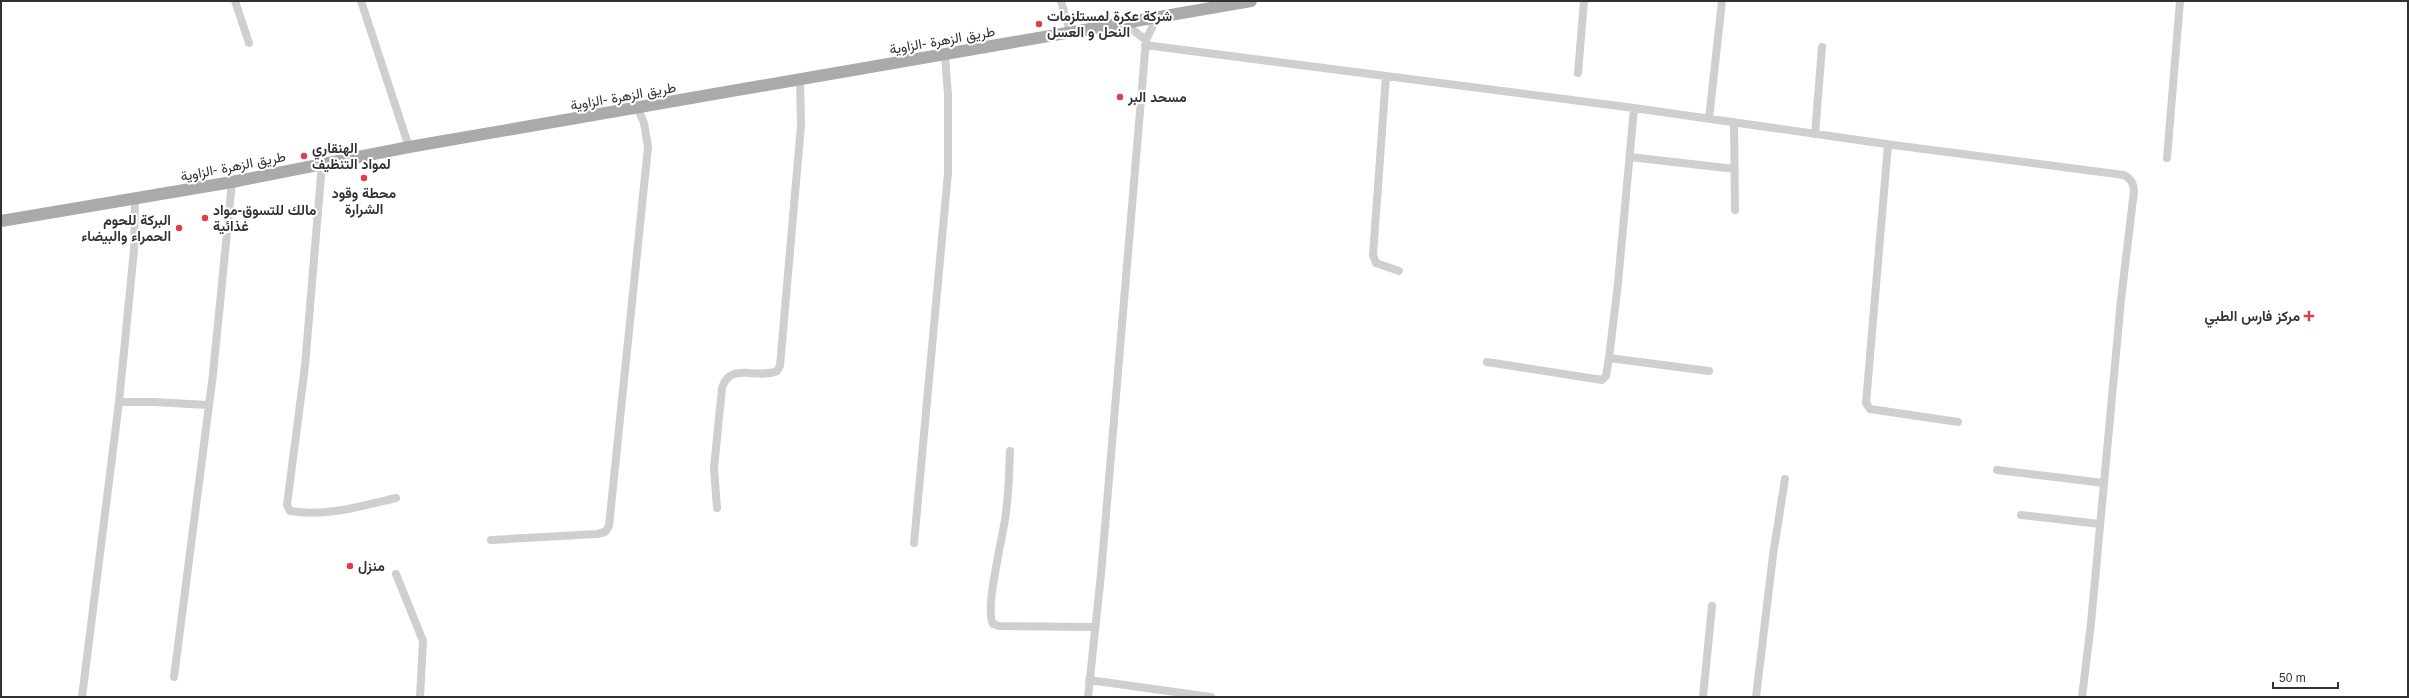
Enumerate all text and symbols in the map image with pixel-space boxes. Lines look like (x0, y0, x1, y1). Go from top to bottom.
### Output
place label: شركة عكرة لمستلزمات النحل و العسل (1047, 8, 1172, 41)
marker: شركة عكرة لمستلزمات النحل و العسل (1034, 19, 1044, 29)
street label: طريق الزهرة -الزاوية (888, 23, 996, 58)
street label: طريق الزهرة -الزاوية (569, 79, 677, 114)
place label: مسحد البر (1127, 89, 1187, 106)
marker: مسحد البر (1115, 92, 1125, 102)
place label: الهنقاري لمواد التنظيف (312, 140, 391, 173)
street label: طريق الزهرة -الزاوية (179, 148, 287, 185)
marker: الهنقاري لمواد التنظيف (299, 151, 309, 161)
marker: محطة وقود الشرارة (359, 173, 369, 183)
place label: محطة وقود الشرارة (332, 185, 397, 218)
place label: مالك للتسوق-مواد غذائية (213, 202, 317, 235)
place label: البركة للحوم الحمراء والبيضاء (81, 212, 171, 245)
marker: مالك للتسوق-مواد غذائية (200, 213, 210, 223)
marker: البركة للحوم الحمراء والبيضاء (174, 223, 184, 233)
place label: مركز فارس الطبي (2205, 308, 2300, 328)
marker: مركز فارس الطبي (2303, 310, 2315, 322)
place label: منزل (358, 558, 385, 575)
marker: منزل (345, 561, 355, 571)
scale bar (2273, 664, 2338, 690)
text: 50 m (2279, 671, 2306, 685)

